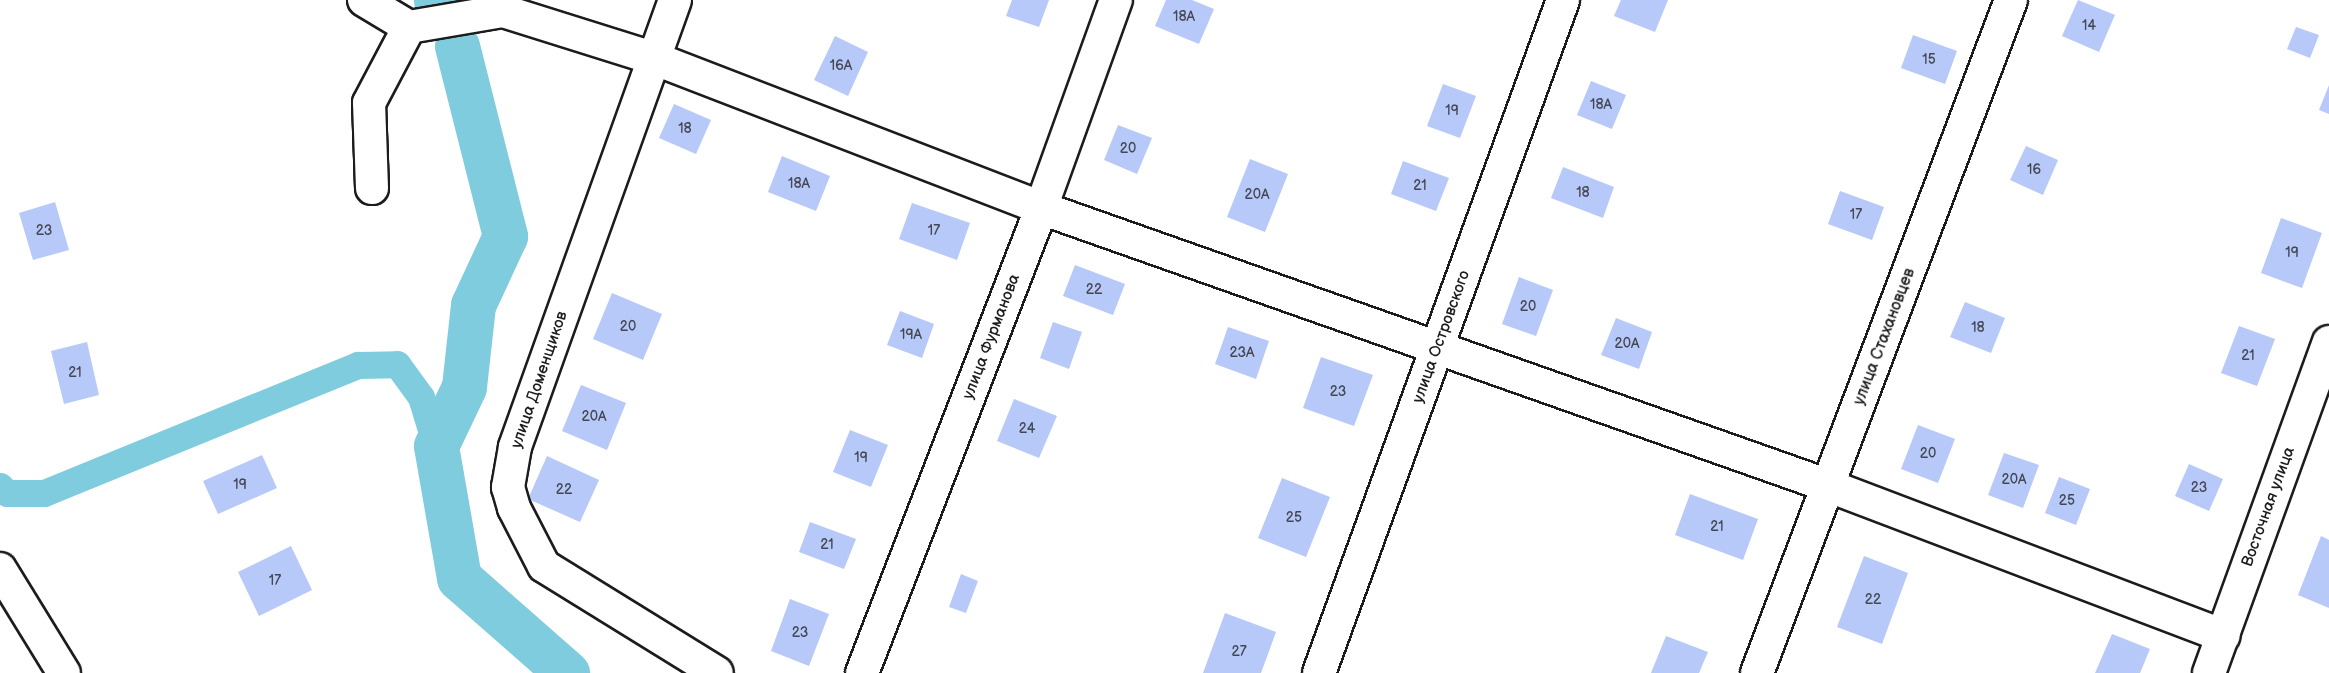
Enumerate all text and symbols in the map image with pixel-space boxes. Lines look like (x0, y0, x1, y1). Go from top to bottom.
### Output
house number: 18А (1173, 9, 1195, 25)
house number: 14 (2082, 18, 2096, 34)
house number: 15 (1922, 52, 1936, 68)
house number: 16А (830, 58, 852, 74)
house number: 18А (1590, 97, 1612, 113)
house number: 19 (1445, 103, 1459, 119)
house number: 18 (678, 121, 692, 137)
house number: 20 (1120, 141, 1136, 157)
house number: 16 (2027, 162, 2041, 178)
house number: 18А (788, 176, 810, 192)
house number: 21 (1413, 178, 1427, 194)
house number: 18 (1576, 185, 1590, 201)
house number: 20А (1245, 187, 1269, 203)
house number: 17 (1850, 207, 1862, 223)
house number: 23 (36, 223, 52, 239)
house number: 17 (928, 223, 940, 239)
house number: 19 (2285, 245, 2299, 261)
street label: улица Стахановцев (1850, 266, 1920, 408)
street label: улица Островского (1409, 268, 1475, 406)
street label: улица Фурманова (959, 272, 1025, 402)
house number: 22 (1086, 282, 1102, 298)
house number: 20 (1520, 299, 1536, 315)
street label: улица Доменщиков (508, 309, 572, 451)
house number: 20 (620, 319, 636, 335)
house number: 18 (1971, 320, 1985, 336)
house number: 19А (900, 327, 922, 343)
house number: 20А (1615, 336, 1639, 352)
house number: 23А (1229, 345, 1255, 361)
house number: 21 (2241, 348, 2255, 364)
house number: 21 (68, 365, 82, 381)
house number: 23 (1330, 384, 1346, 400)
house number: 20А (582, 409, 606, 425)
house number: 24 (1019, 421, 1035, 437)
street label: Восточная улица (2238, 444, 2300, 570)
house number: 20 (1920, 446, 1936, 462)
house number: 19 (854, 450, 868, 466)
house number: 20А (2002, 472, 2026, 488)
house number: 19 (233, 477, 247, 493)
house number: 23 (2191, 480, 2207, 496)
house number: 22 (556, 482, 572, 498)
house number: 25 (2059, 493, 2075, 509)
house number: 25 (1286, 510, 1302, 526)
house number: 21 (1710, 519, 1724, 535)
house number: 21 (820, 537, 834, 553)
house number: 17 (269, 573, 281, 589)
house number: 22 (1865, 592, 1881, 608)
house number: 23 (792, 625, 808, 641)
house number: 27 (1231, 644, 1247, 660)

